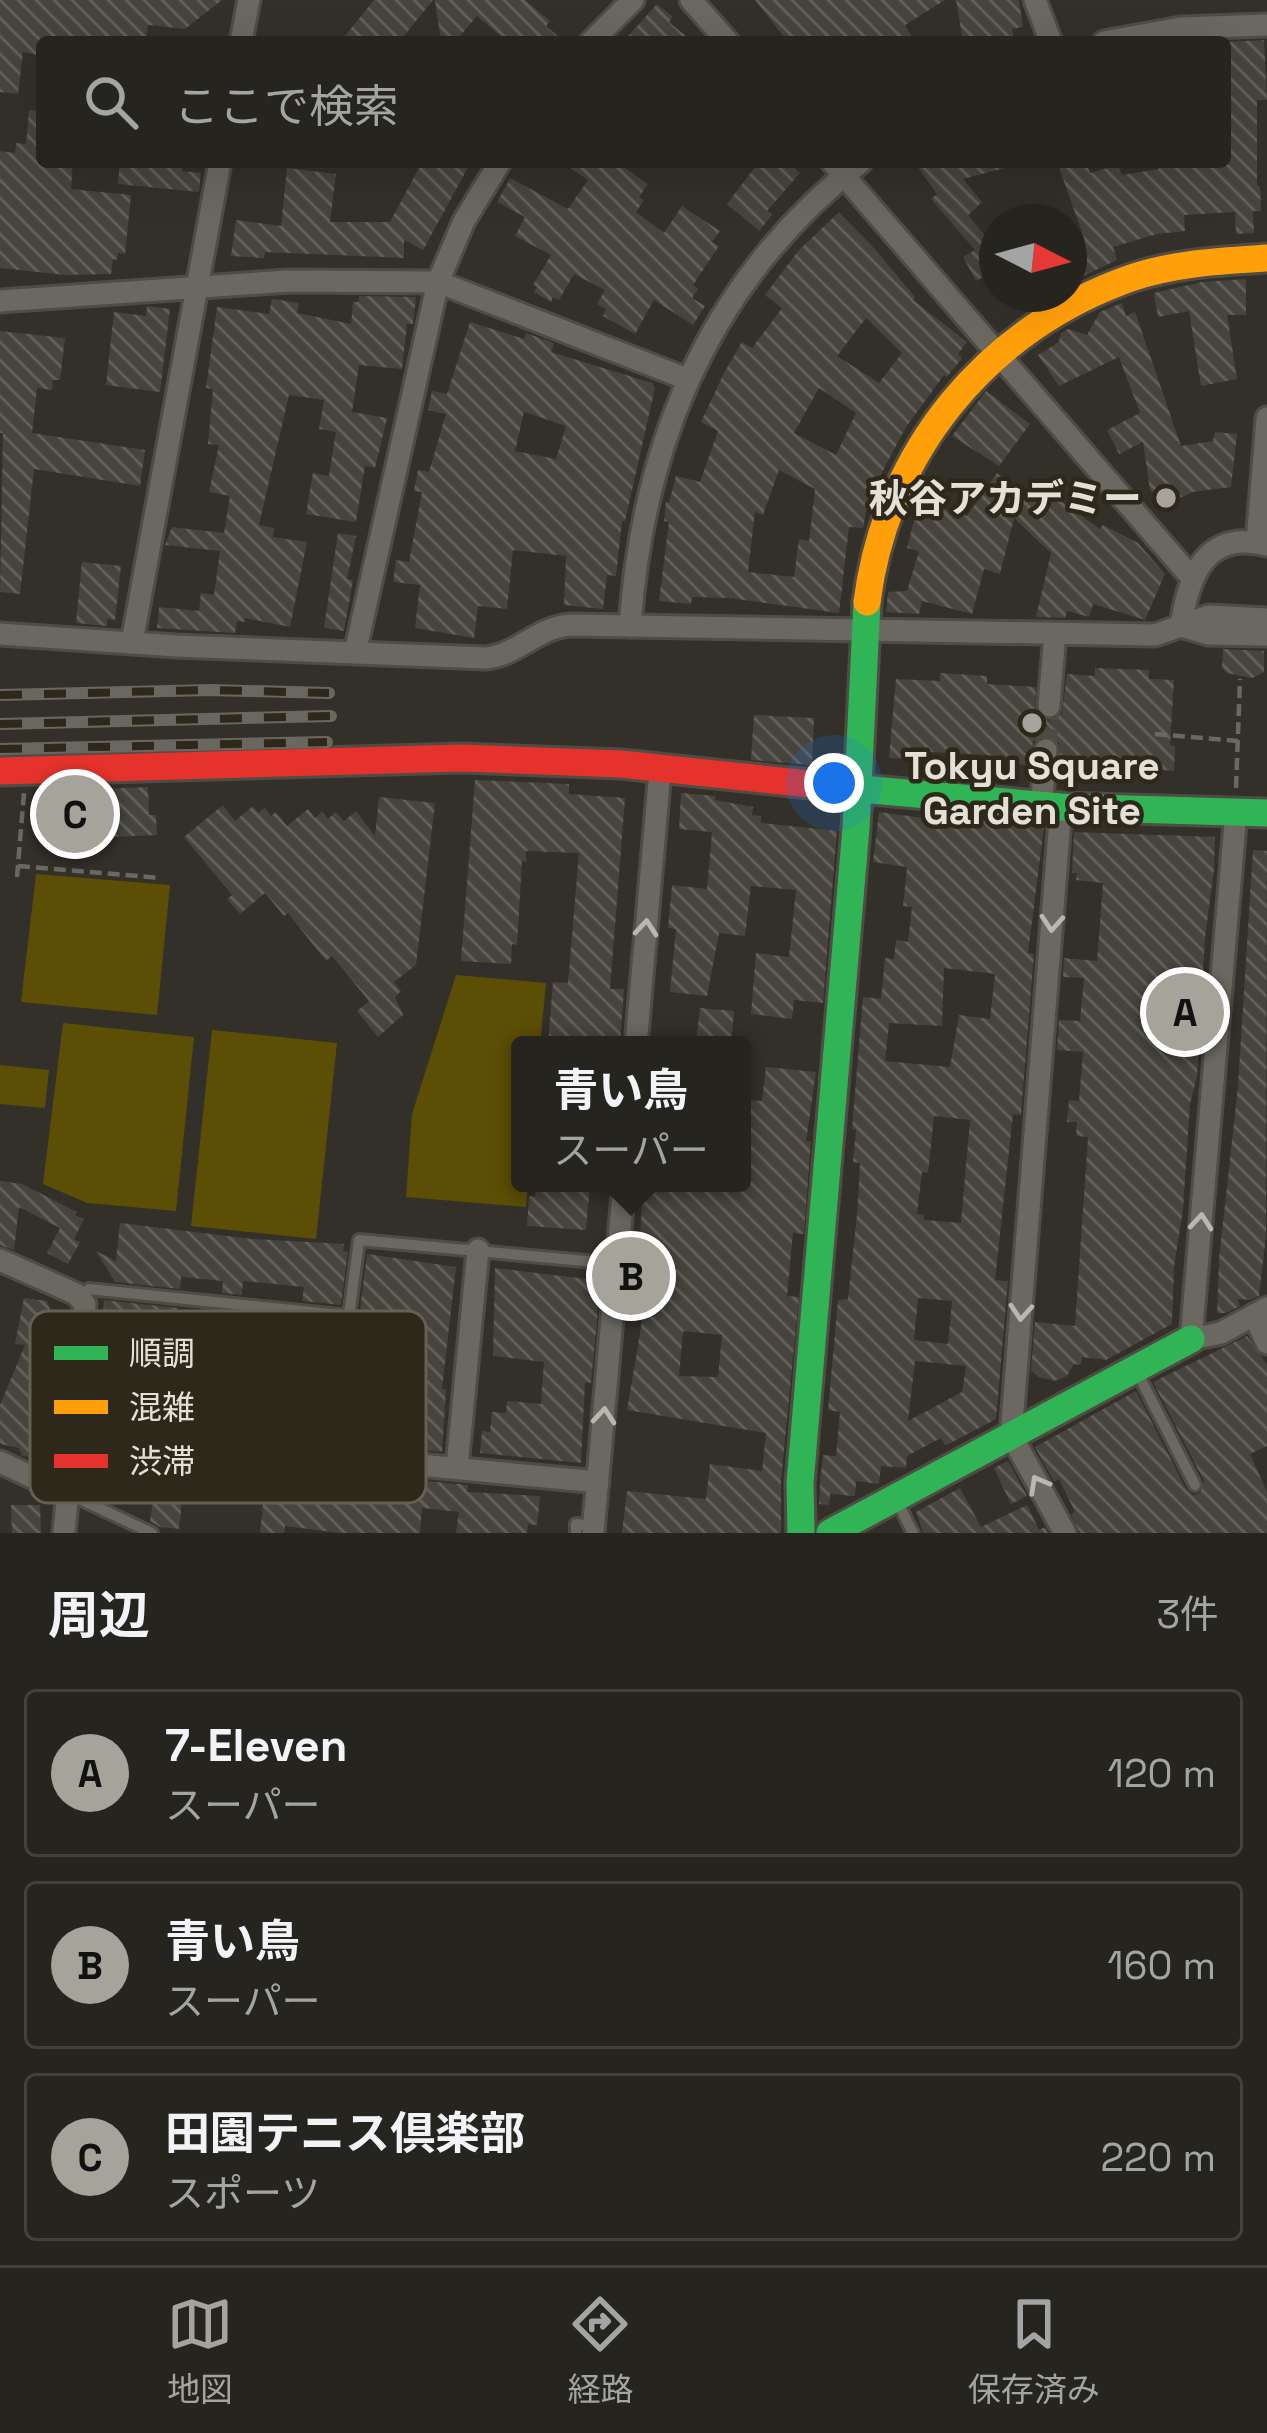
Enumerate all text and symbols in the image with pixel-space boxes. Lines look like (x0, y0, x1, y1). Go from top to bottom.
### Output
search box (36, 36, 1231, 168)
icon: search (78, 69, 144, 135)
text: ここで検索 (174, 78, 399, 135)
north arrow (979, 204, 1087, 312)
place label: 秋谷アカデミー (869, 474, 1142, 523)
marker: 秋谷アカデミー (1153, 485, 1179, 511)
marker: Tokyu Square Garden Site (1019, 710, 1045, 736)
place label: Tokyu Square Garden Site (904, 741, 1160, 835)
your location (804, 753, 864, 813)
pin: C (36, 769, 114, 859)
one-way arrow (1039, 914, 1065, 933)
one-way arrow (633, 919, 658, 938)
pin: A (1146, 967, 1224, 1057)
popup (511, 1036, 751, 1192)
text: 青い鳥 (553, 1062, 688, 1119)
text: スーパー (553, 1126, 709, 1175)
one-way arrow (1187, 1212, 1213, 1231)
pin: B (592, 1231, 670, 1321)
one-way arrow (1009, 1303, 1035, 1322)
legend (30, 1311, 426, 1503)
text: 順調 (129, 1333, 195, 1375)
text: 混雑 (129, 1387, 195, 1429)
one-way arrow (590, 1407, 616, 1426)
text: 渋滞 (129, 1441, 195, 1483)
one-way arrow (1029, 1475, 1052, 1497)
text: 周辺 (48, 1583, 150, 1648)
text: 3件 (1156, 1590, 1219, 1639)
text: 7-Eleven (165, 1717, 347, 1774)
text: A (78, 1749, 102, 1798)
text: 120 m (1108, 1749, 1216, 1798)
text: スーパー (165, 1781, 321, 1830)
text: 青い鳥 (165, 1913, 300, 1970)
text: B (77, 1941, 103, 1990)
text: 160 m (1107, 1941, 1216, 1990)
text: スーパー (165, 1977, 321, 2026)
text: 田園テニス倶楽部 (165, 2105, 525, 2162)
text: C (77, 2133, 103, 2182)
text: 220 m (1100, 2133, 1216, 2182)
text: スポーツ (165, 2169, 320, 2218)
tab: 地図 (167, 2291, 233, 2411)
tab: 経路 (567, 2291, 633, 2411)
tab: 保存済み (968, 2291, 1100, 2411)

